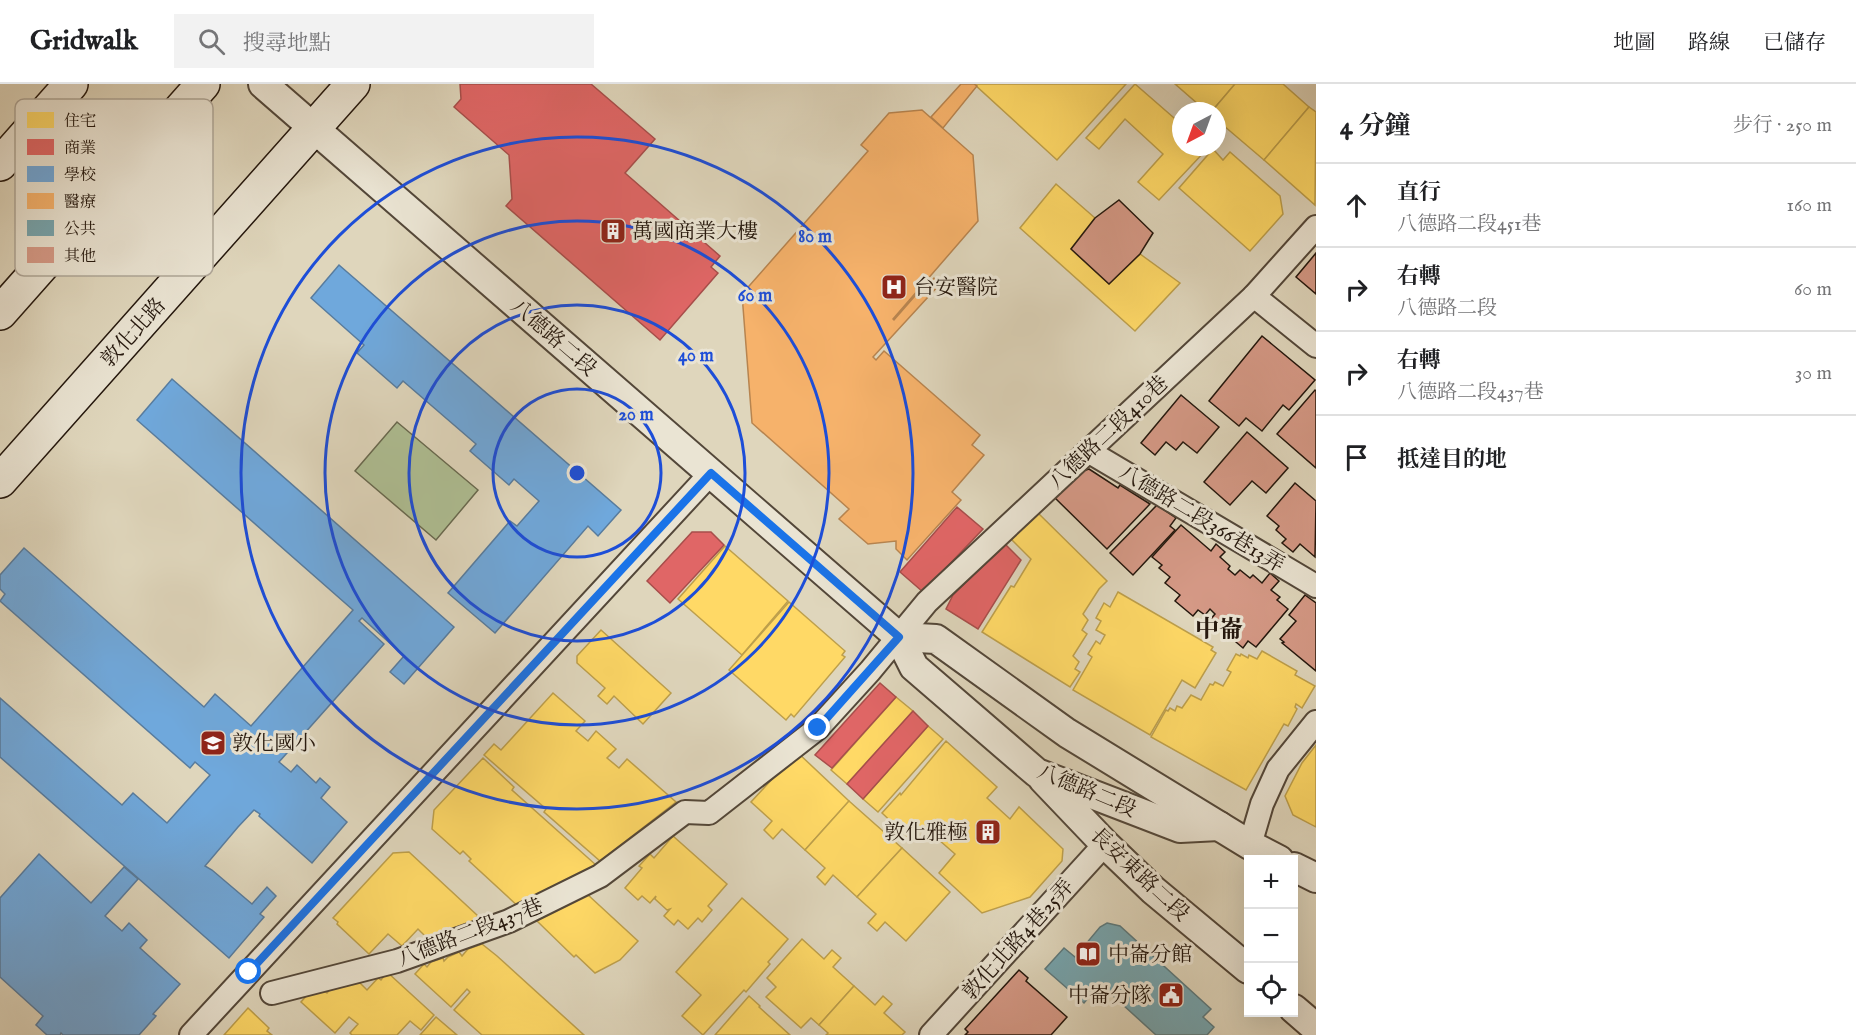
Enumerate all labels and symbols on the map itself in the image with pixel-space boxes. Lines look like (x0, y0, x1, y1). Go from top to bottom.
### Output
legend (15, 99, 213, 276)
north arrow (1172, 102, 1226, 156)
text: 住宅 (64, 112, 96, 132)
text: 商業 (64, 139, 96, 159)
text: 學校 (64, 166, 96, 186)
text: 醫療 (64, 193, 96, 213)
building icon: 萬國商業大樓 (598, 216, 628, 246)
place label: 萬國商業大樓 (632, 219, 758, 246)
text: 公共 (64, 220, 96, 240)
text: 80 m (798, 226, 832, 249)
text: 其他 (64, 247, 96, 267)
hospital icon: 台安醫院 (879, 272, 909, 302)
place label: 台安醫院 (914, 275, 998, 302)
text: 60 m (738, 285, 772, 308)
street label: 敦化北路 (96, 293, 172, 373)
street label: 八德路二段 (505, 294, 601, 383)
text: 40 m (678, 345, 714, 368)
street label: 八德路二段410巷 (1043, 371, 1175, 496)
text: 20 m (618, 404, 654, 427)
street label: 八德路二段366巷13弄 (1114, 459, 1289, 579)
centre of rings (567, 463, 587, 483)
district label: 中崙 (1195, 615, 1243, 646)
route end (804, 714, 830, 740)
school or university icon: 敦化國小 (198, 728, 228, 758)
place label: 敦化國小 (232, 731, 316, 758)
street label: 八德路二段 (1033, 758, 1140, 824)
building icon: 敦化雅極 (973, 817, 1003, 847)
place label: 敦化雅極 (884, 820, 968, 847)
street label: 長安東路二段 (1084, 822, 1194, 928)
street label: 敦化北路4巷25弄 (958, 874, 1081, 1006)
street label: 八德路二段437巷 (394, 893, 547, 974)
library icon: 中崙分館 (1073, 939, 1103, 969)
place label: 中崙分館 (1108, 942, 1192, 969)
route start (235, 958, 261, 984)
public building icon: 中崙分隊 (1156, 980, 1186, 1010)
place label: 中崙分隊 (1068, 983, 1152, 1010)

